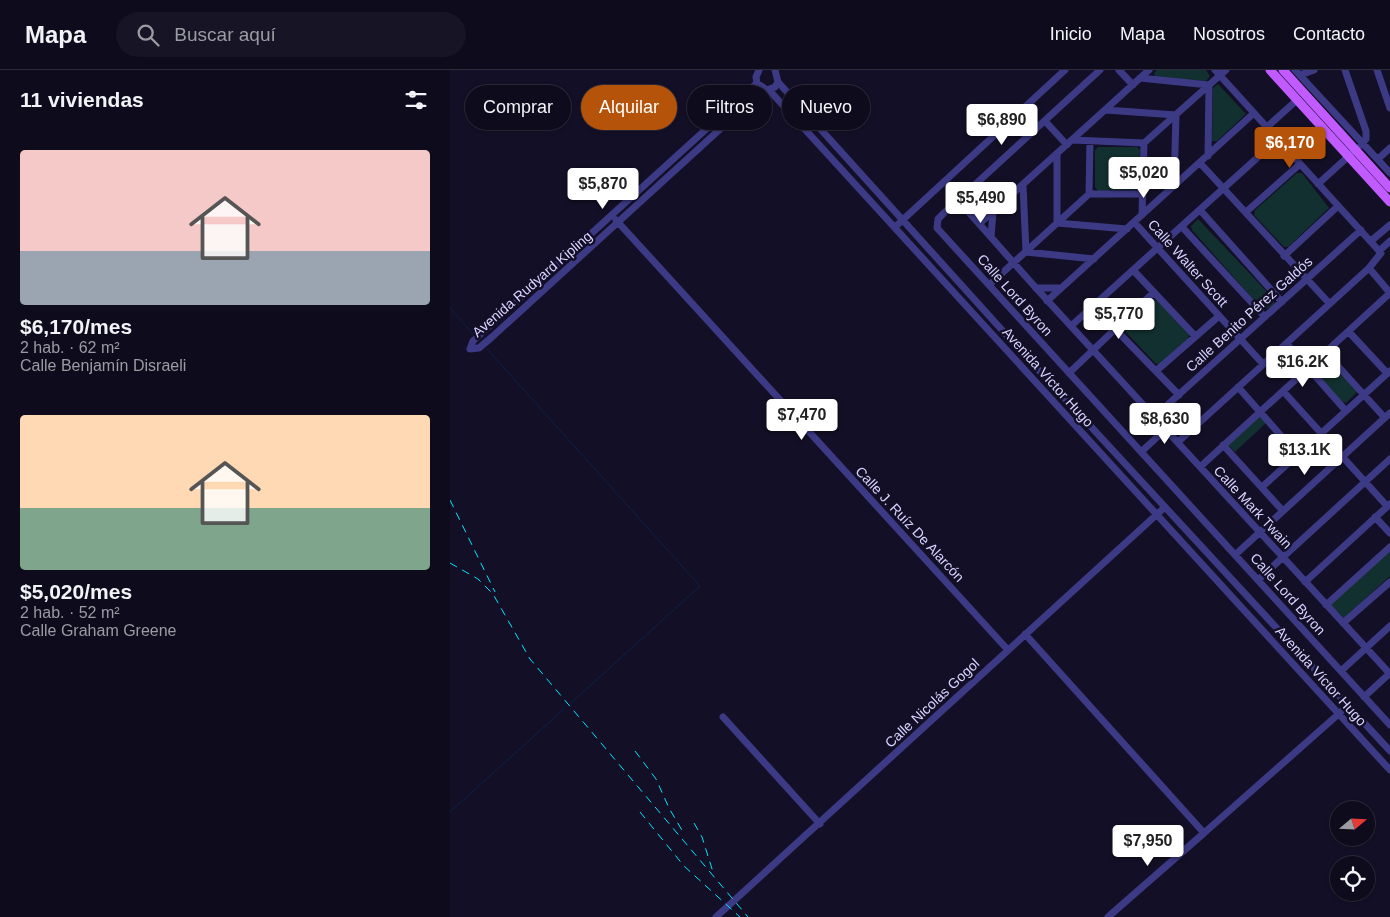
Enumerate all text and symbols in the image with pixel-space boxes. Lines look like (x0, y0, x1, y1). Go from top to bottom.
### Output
search box (116, 12, 466, 57)
text: Mapa (25, 21, 86, 48)
icon: search (134, 21, 162, 49)
text: Buscar aquí (174, 24, 276, 45)
text: Inicio (1050, 24, 1092, 44)
text: Mapa (1120, 24, 1165, 44)
text: Nosotros (1193, 24, 1265, 44)
text: Contacto (1293, 24, 1365, 44)
chip: Comprar (465, 85, 571, 130)
chip: Alquilar (581, 85, 677, 130)
chip: Filtros (687, 85, 772, 130)
chip: Nuevo (782, 85, 870, 130)
icon: filters (402, 86, 430, 114)
text: 11 viviendas (20, 88, 144, 111)
pin: $6,890 (961, 104, 1043, 146)
text: $6,890 (978, 111, 1026, 128)
pin: $6,170 (1249, 126, 1331, 169)
text: $6,170 (1266, 134, 1314, 151)
pin: $5,020 (1103, 156, 1185, 199)
text: $5,020 (1120, 164, 1168, 181)
pin: $5,870 (562, 168, 644, 210)
text: $5,870 (579, 175, 627, 192)
pin: $5,490 (940, 182, 1022, 224)
icon: home (180, 183, 270, 273)
text: $5,490 (957, 189, 1005, 206)
street label: Calle Walter Scott (1145, 216, 1231, 310)
street label: Avenida Rudyard Kipling (469, 228, 595, 340)
street label: Calle Lord Byron (974, 251, 1056, 339)
street label: Calle Benito Pérez Galdós (1183, 253, 1315, 375)
pin: $5,770 (1078, 298, 1160, 340)
text: $5,770 (1095, 305, 1143, 322)
text: $6,170/mes (20, 315, 132, 338)
street label: Avenida Víctor Hugo (999, 324, 1097, 430)
text: 2 hab. · 62 m² (20, 339, 120, 356)
pin: $16.2K (1262, 346, 1344, 388)
text: $16.2K (1277, 353, 1329, 370)
text: Calle Benjamín Disraeli (20, 357, 186, 374)
pin: $7,470 (761, 398, 843, 441)
pin: $8,630 (1124, 402, 1206, 445)
text: $7,470 (778, 406, 826, 423)
text: $8,630 (1141, 410, 1189, 427)
pin: $13.1K (1264, 434, 1346, 476)
text: $13.1K (1279, 441, 1331, 458)
icon: home (180, 448, 270, 538)
street label: Calle Mark Twain (1211, 462, 1295, 552)
street label: Calle J. Ruíz De Alarcón (852, 463, 968, 585)
street label: Calle Lord Byron (1247, 550, 1329, 638)
text: $5,020/mes (20, 580, 132, 603)
text: 2 hab. · 52 m² (20, 604, 120, 621)
text: Calle Graham Greene (20, 622, 177, 639)
street label: Avenida Víctor Hugo (1272, 623, 1370, 729)
street label: Calle Nicolás Gogol (882, 655, 982, 751)
north arrow (1330, 801, 1375, 846)
map controls (1330, 801, 1375, 901)
pin: $7,950 (1107, 824, 1189, 867)
text: $7,950 (1124, 832, 1172, 849)
button: locate (1330, 856, 1375, 901)

